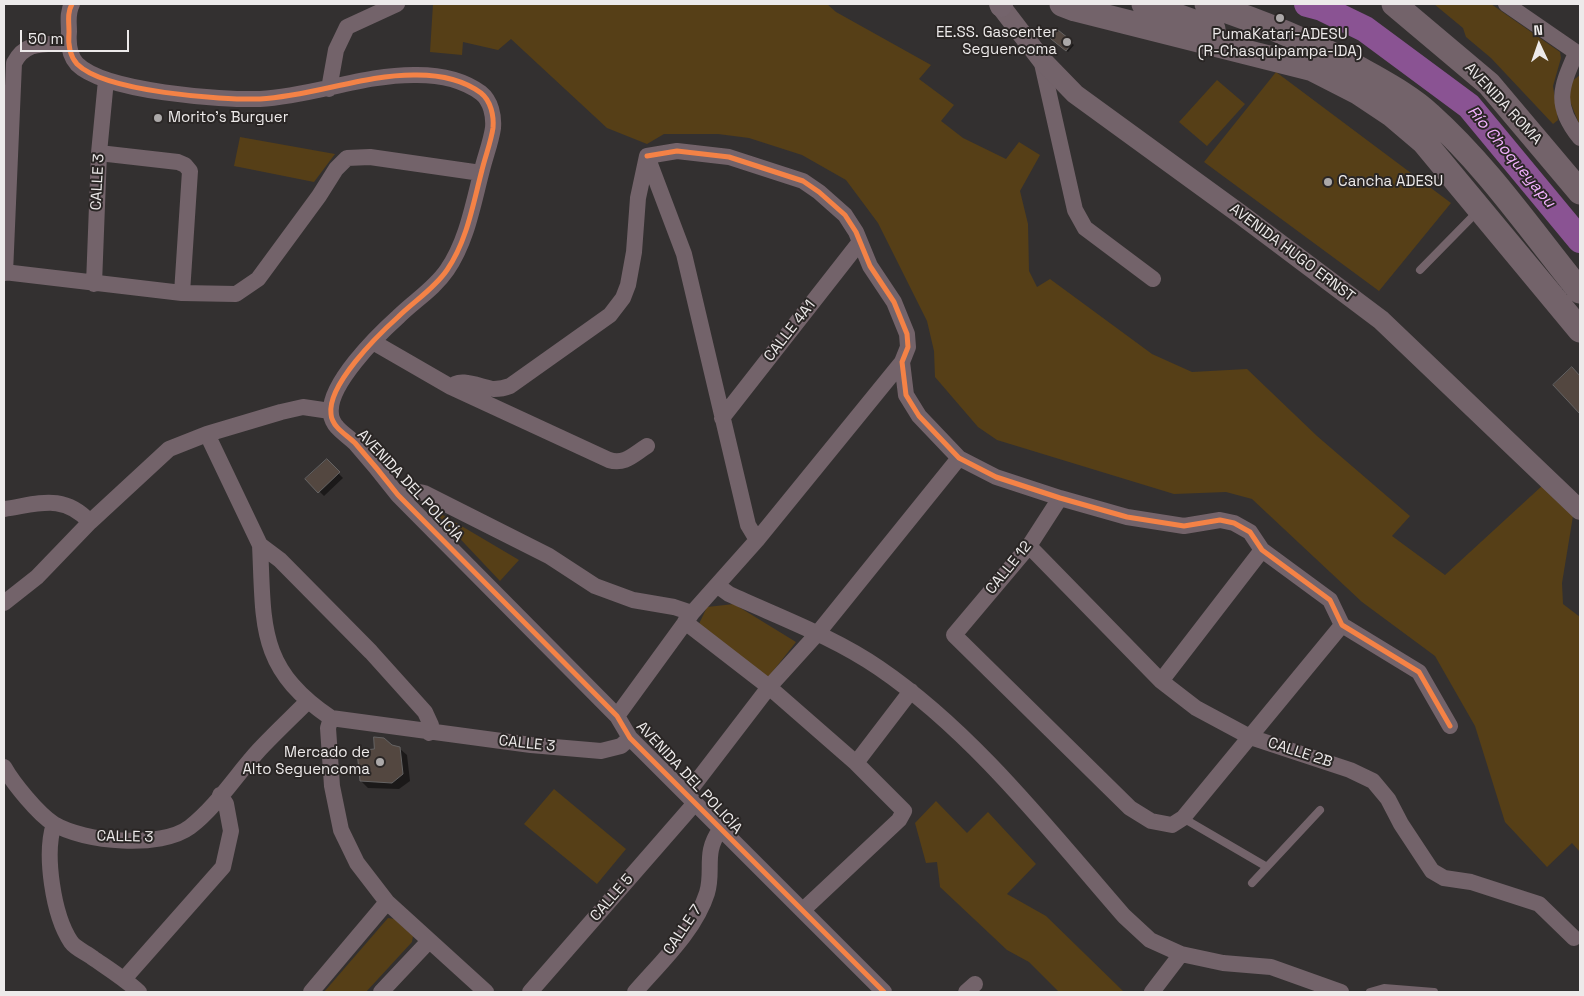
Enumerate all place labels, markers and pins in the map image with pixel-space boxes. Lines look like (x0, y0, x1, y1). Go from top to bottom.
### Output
marker: PumaKatari-ADESU (R-Chasquipampa-IDA) (1274, 12, 1286, 24)
place label: EE.SS. Gascenter Seguencoma (936, 24, 1057, 59)
place label: PumaKatari-ADESU (R-Chasquipampa-IDA) (1198, 26, 1362, 61)
marker: EE.SS. Gascenter Seguencoma (1061, 36, 1073, 48)
place label: Morito's Burguer (168, 109, 288, 127)
marker: Morito's Burguer (152, 112, 164, 124)
place label: Cancha ADESU (1338, 173, 1443, 191)
marker: Cancha ADESU (1322, 176, 1334, 188)
place label: Mercado de Alto Seguencoma (242, 744, 370, 779)
marker: Mercado de Alto Seguencoma (374, 756, 386, 768)

